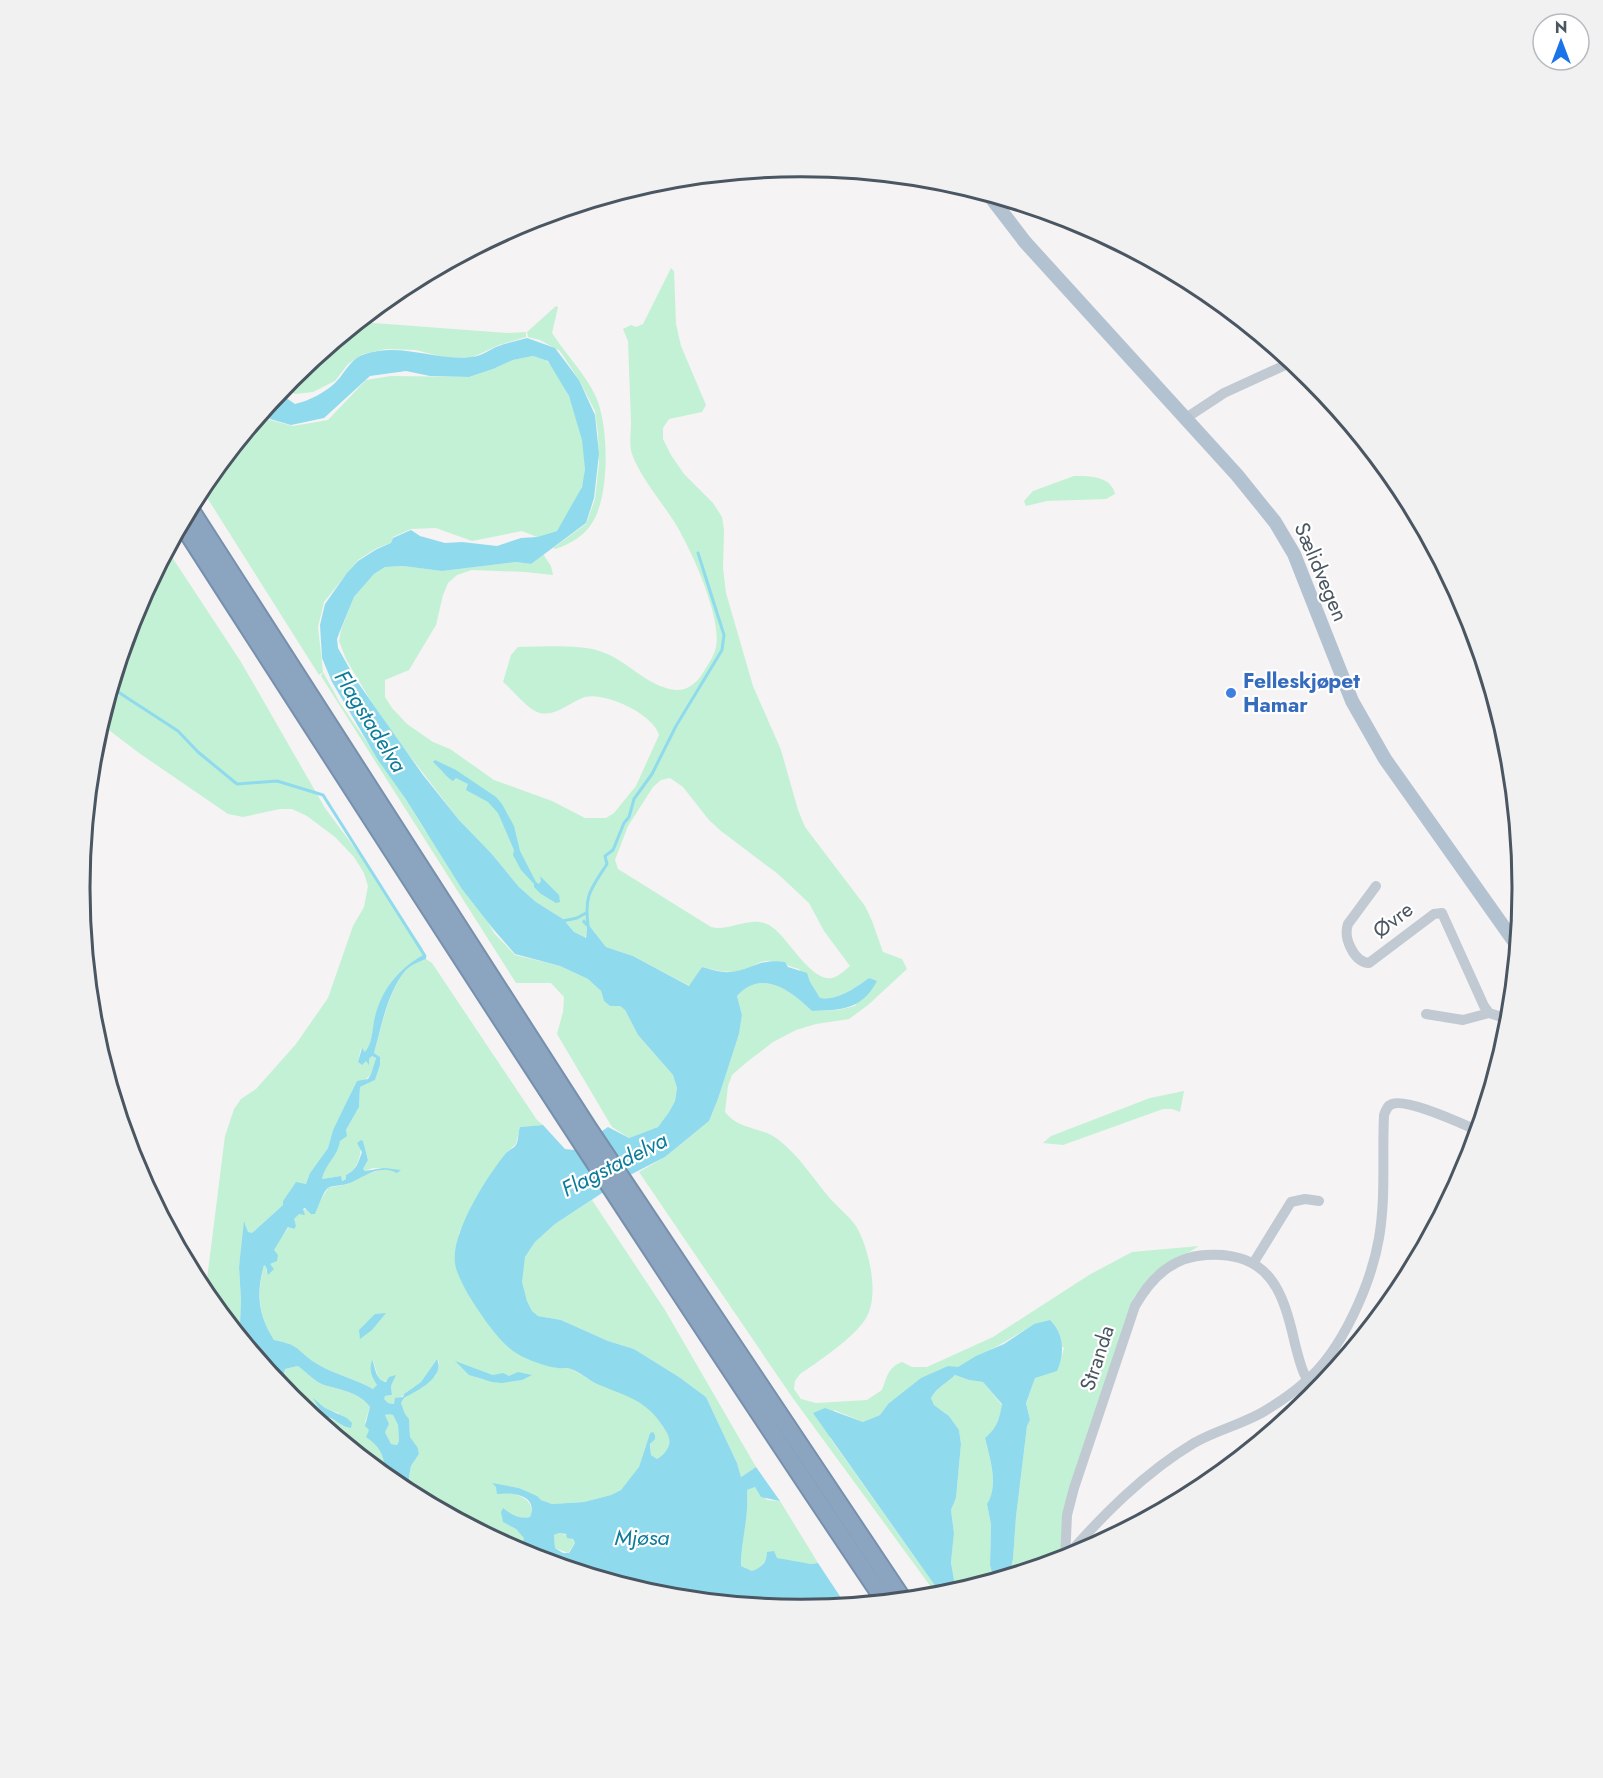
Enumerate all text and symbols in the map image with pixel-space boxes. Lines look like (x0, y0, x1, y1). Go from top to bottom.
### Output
north arrow (1531, 12, 1591, 72)
text: N (1555, 16, 1567, 39)
street label: Sælidvegen (1287, 518, 1355, 626)
water label: Flagstadelva (327, 664, 415, 778)
place label: Felleskjøpet Hamar (1243, 666, 1360, 720)
marker: Felleskjøpet Hamar (1224, 686, 1238, 700)
street label: Øvre (1366, 895, 1420, 945)
water label: Flagstadelva (555, 1124, 673, 1204)
street label: Stranda (1072, 1322, 1122, 1394)
water label: Mjøsa (614, 1521, 670, 1553)

